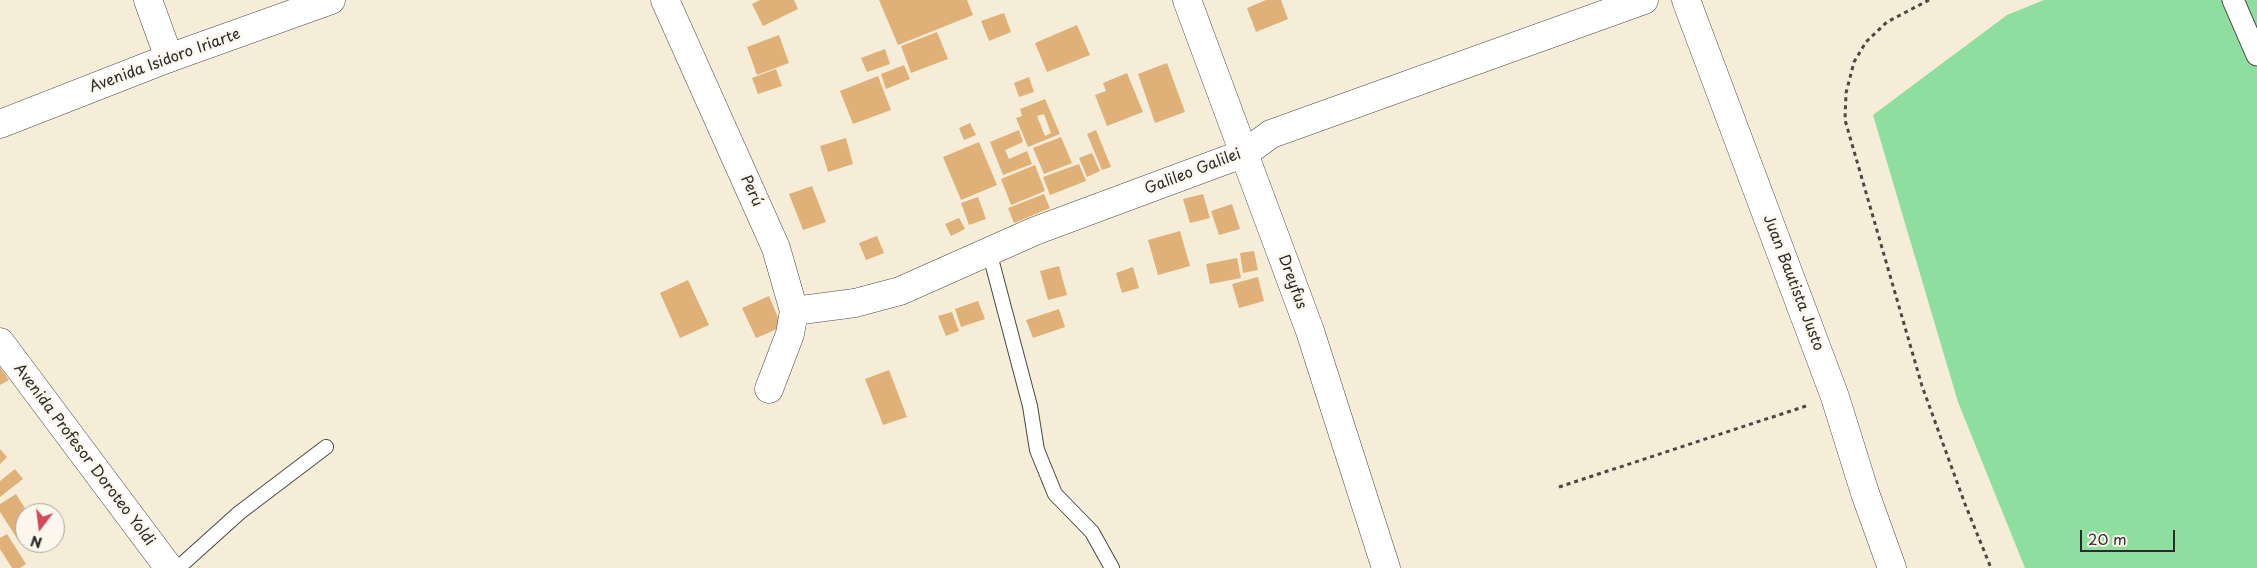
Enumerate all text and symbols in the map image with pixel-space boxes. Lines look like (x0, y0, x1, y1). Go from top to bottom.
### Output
street label: Avenida Isidoro Iriarte (87, 25, 243, 97)
street label: Galileo Galilei (1142, 145, 1244, 199)
street label: Perú (736, 173, 766, 209)
street label: Juan Bautista Justo (1759, 213, 1827, 353)
street label: Dreyfus (1274, 252, 1310, 312)
street label: Avenida Profesor Doroteo Yoldi (10, 360, 158, 550)
north arrow (15, 503, 65, 553)
scale bar (2082, 520, 2177, 552)
text: 20 m (2088, 527, 2127, 550)
text: N (28, 530, 44, 554)

